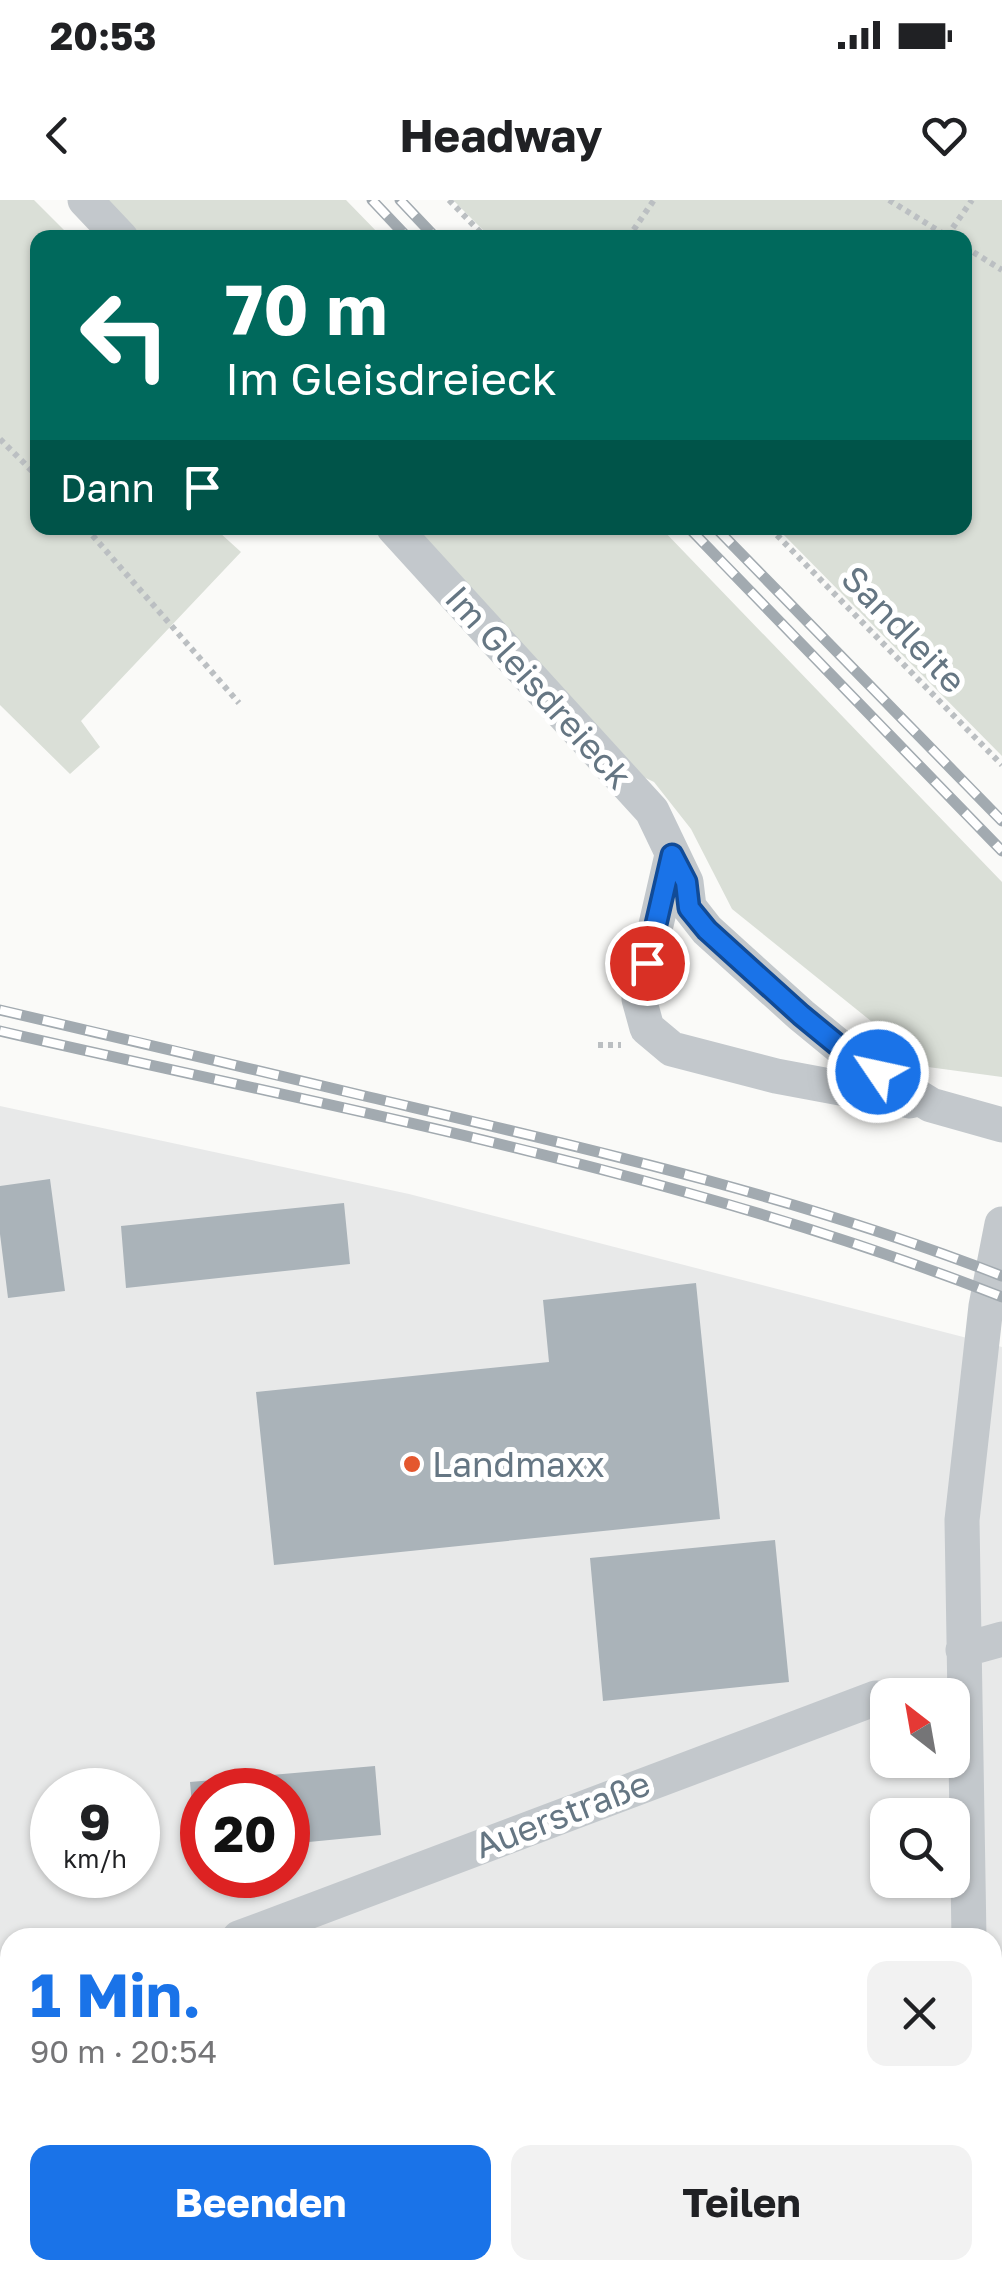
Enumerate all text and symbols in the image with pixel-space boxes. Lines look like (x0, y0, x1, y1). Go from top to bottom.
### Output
text: 20:53 (50, 13, 156, 58)
icon: back (30, 108, 85, 163)
text: Headway (399, 108, 603, 162)
icon: heart (917, 108, 972, 163)
text: 70 m (225, 266, 387, 350)
icon: left (60, 270, 190, 400)
text: Im Gleisdreieck (225, 351, 557, 405)
icon: arrive (175, 460, 230, 515)
text: Dann (60, 465, 155, 510)
street label: Sandleite (833, 557, 975, 701)
street label: Im Gleisdreieck (437, 577, 641, 797)
pin (605, 921, 690, 1006)
icon: arrive (620, 936, 675, 991)
position arrow (826, 1020, 930, 1124)
place label: Landmaxx (432, 1443, 605, 1485)
marker: Landmaxx (401, 1453, 423, 1475)
north arrow (870, 1678, 970, 1778)
map controls (870, 1678, 970, 1898)
street label: Auerstraße (469, 1761, 655, 1867)
speed limit sign: 20 (180, 1768, 310, 1898)
text: 9 (79, 1791, 111, 1851)
button: search (870, 1798, 970, 1898)
text: km/h (63, 1843, 127, 1874)
text: 1 Min. (30, 1958, 201, 2030)
button: close (867, 1961, 972, 2066)
text: 90 m · 20:54 (30, 2032, 217, 2070)
button: Beenden (30, 2145, 491, 2260)
button: Teilen (511, 2145, 972, 2260)

